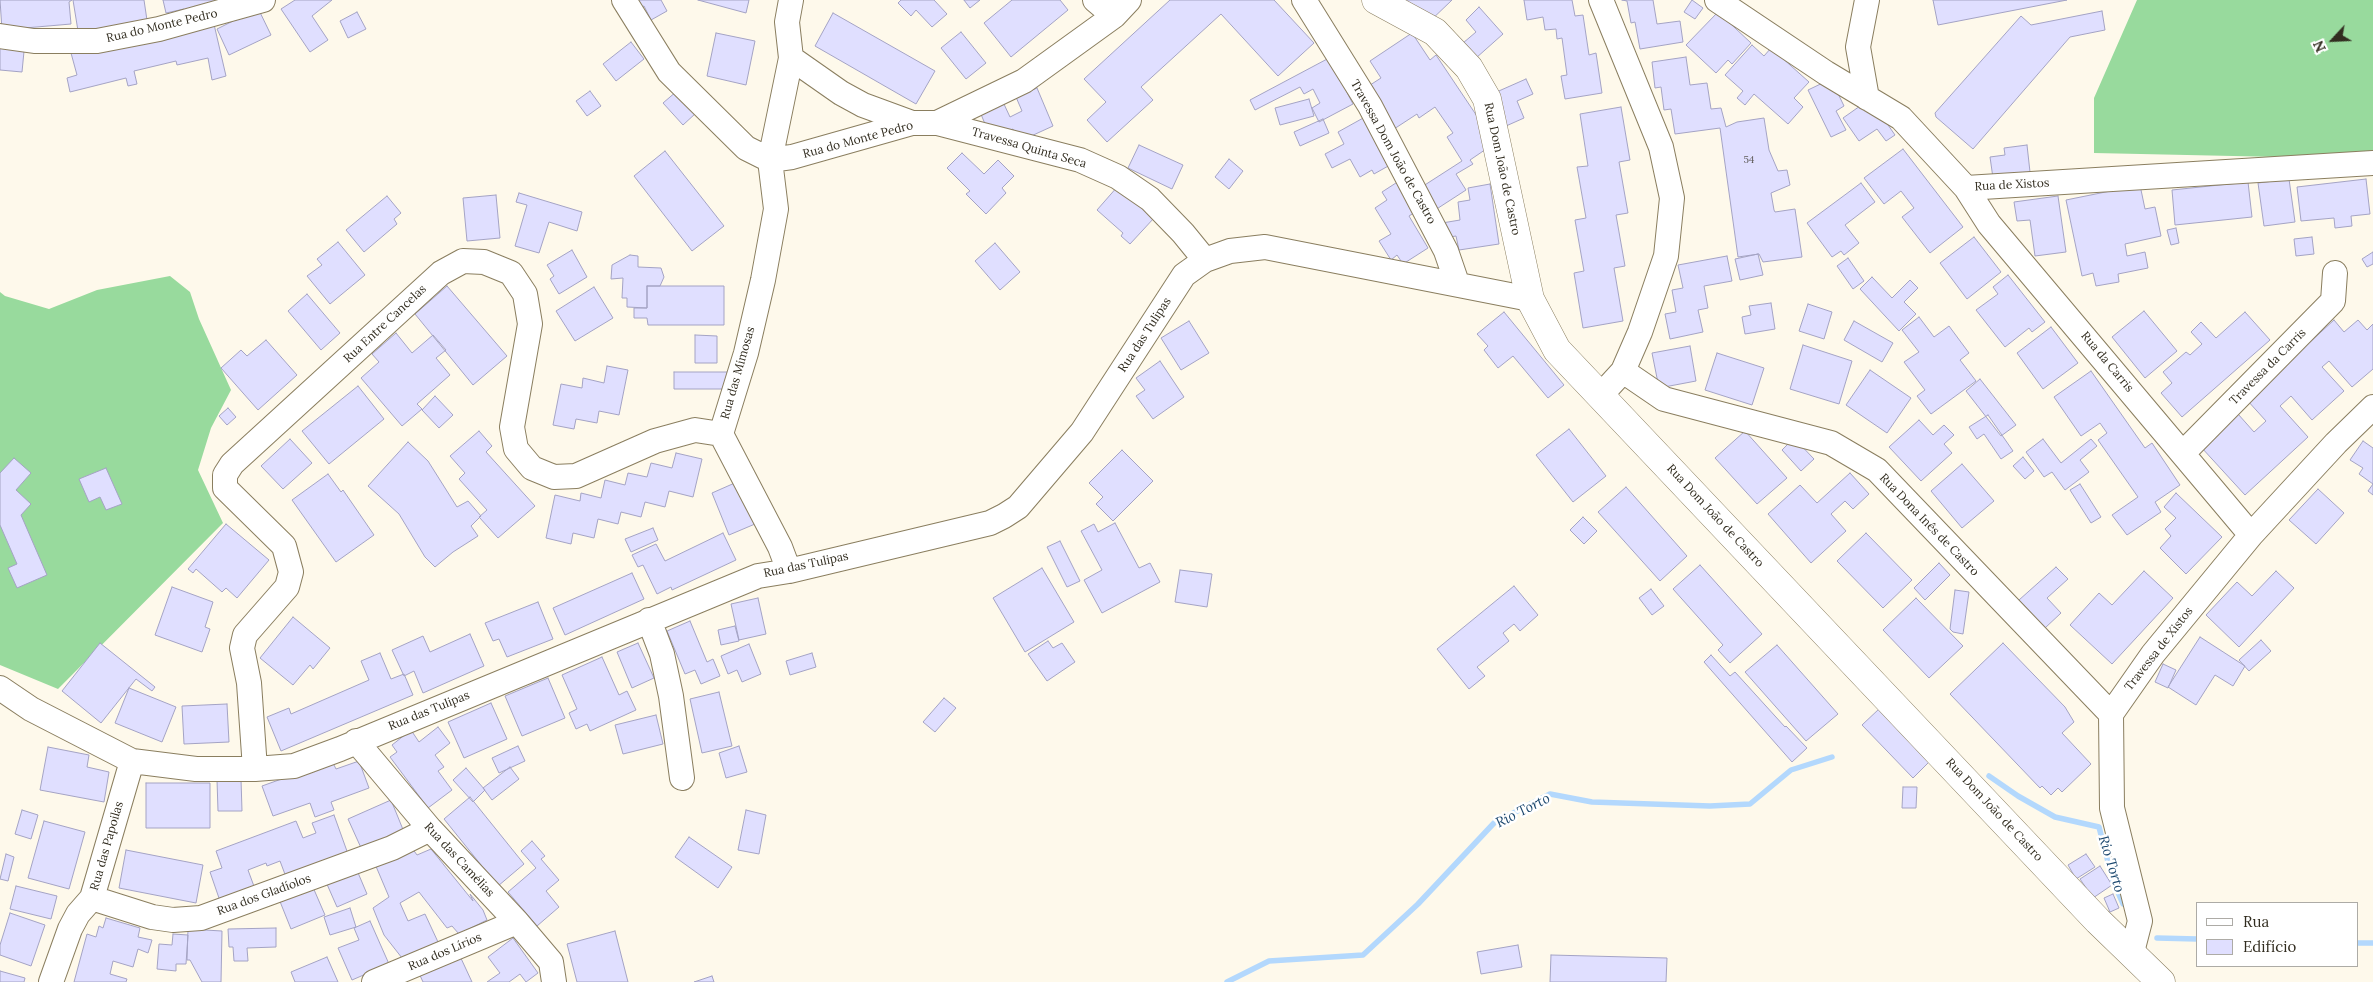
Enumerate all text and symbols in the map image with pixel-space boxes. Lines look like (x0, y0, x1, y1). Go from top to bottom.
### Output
street label: Rua do Monte Pedro (105, 6, 219, 46)
north arrow (2308, 15, 2358, 65)
text: N (2309, 38, 2330, 55)
street label: Travessa Dom João de Castro (1347, 77, 1439, 227)
street label: Rua Dom João de Castro (1481, 101, 1523, 237)
street label: Rua do Monte Pedro (801, 118, 915, 162)
street label: Travessa Quinta Seca (970, 125, 1088, 171)
house number: 54 (1744, 154, 1754, 166)
street label: Rua de Xistos (1974, 176, 2050, 194)
street label: Rua Entre Cancelas (341, 282, 429, 366)
street label: Rua das Tulipas (1115, 295, 1175, 375)
street label: Rua das Mimosas (718, 325, 758, 421)
street label: Travessa da Carris (2227, 326, 2309, 408)
street label: Rua da Carris (2078, 329, 2136, 395)
street label: Rua Dom João de Castro (1664, 462, 1766, 570)
street label: Rua Dona Inês de Castro (1876, 471, 1982, 579)
street label: Rua das Tulipas (762, 549, 850, 581)
street label: Travessa de Xistos (2122, 604, 2196, 694)
street label: Rua das Tulipas (386, 688, 472, 734)
street label: Rua Dom João de Castro (1943, 756, 2045, 864)
water label: Rio Torto (1493, 790, 1553, 832)
street label: Rua das Papoilas (87, 800, 127, 892)
street label: Rua das Camélias (421, 820, 497, 900)
water label: Rio Torto (2094, 834, 2128, 894)
street label: Rua dos Gladíolos (215, 871, 313, 919)
legend (2196, 902, 2358, 967)
text: Rua (2243, 912, 2269, 931)
street label: Rua dos Lírios (406, 930, 484, 974)
text: Edifício (2243, 937, 2296, 956)

